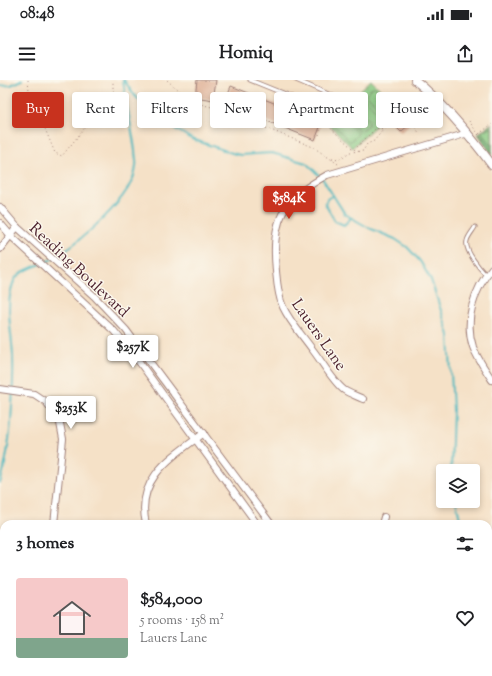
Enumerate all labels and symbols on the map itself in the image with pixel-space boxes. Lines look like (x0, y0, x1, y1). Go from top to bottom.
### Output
pin: $584K (261, 186, 317, 220)
street label: Reading Boulevard (23, 218, 134, 324)
street label: Lauers Lane (285, 295, 351, 376)
pin: $257K (105, 335, 161, 369)
pin: $253K (43, 396, 99, 430)

